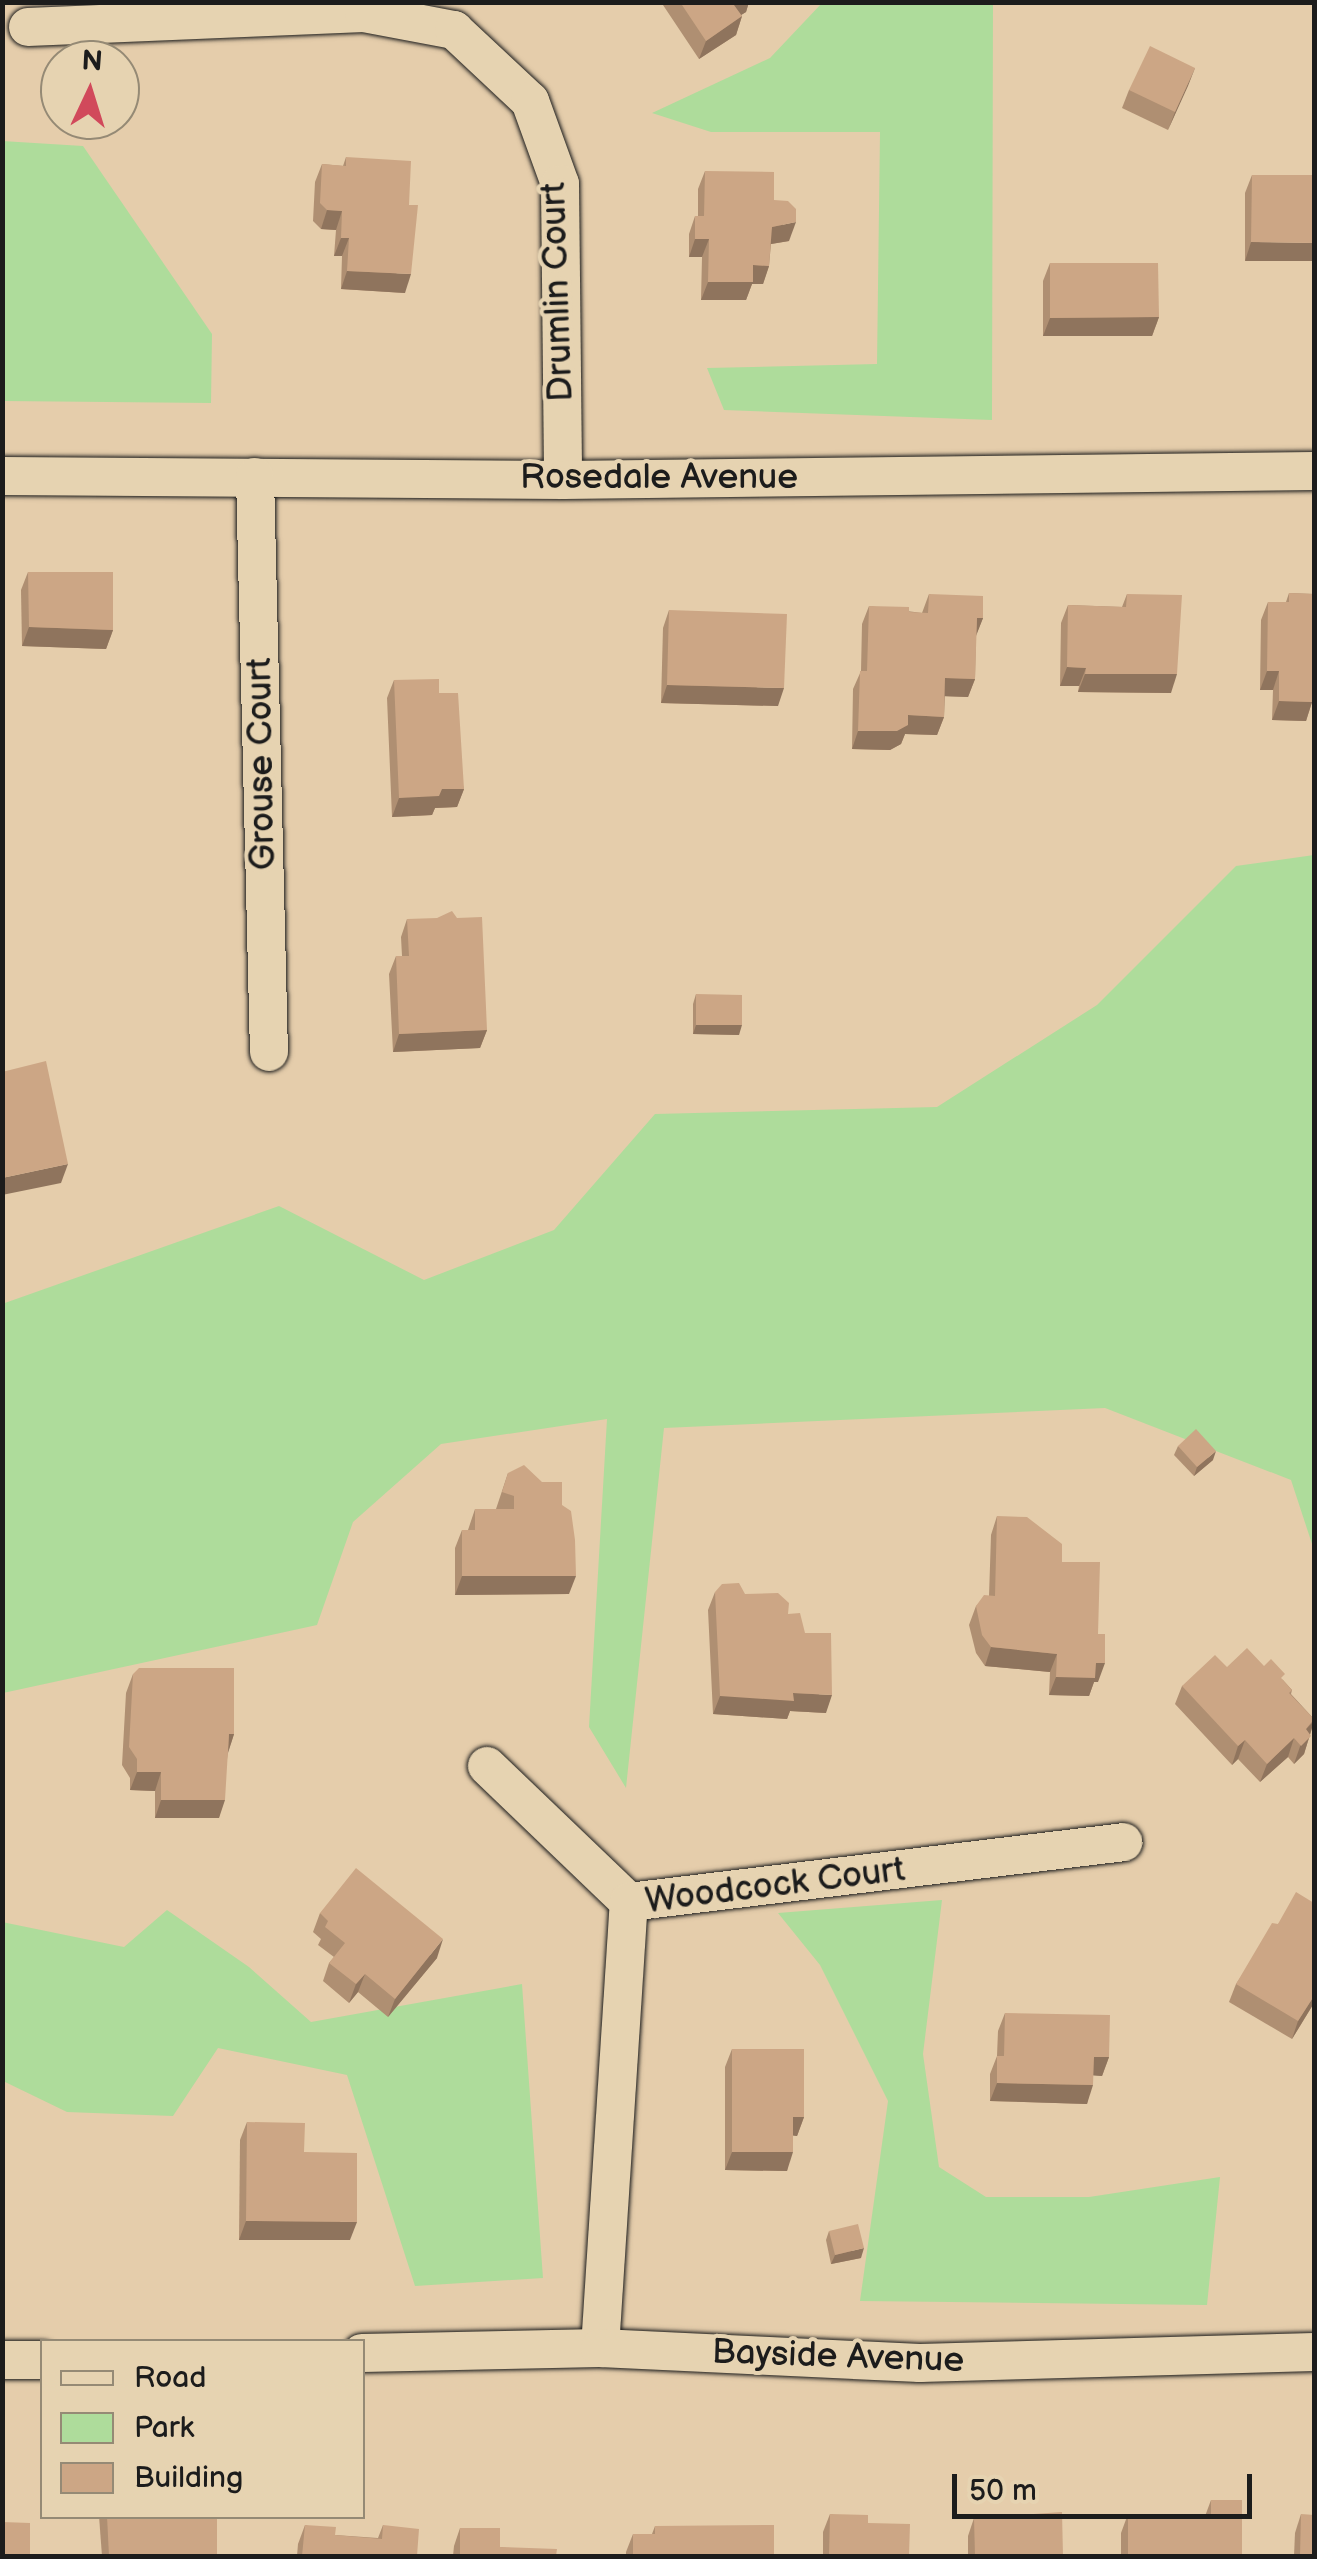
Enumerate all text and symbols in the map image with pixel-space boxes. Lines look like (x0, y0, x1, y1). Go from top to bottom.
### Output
north arrow (40, 40, 140, 140)
text: N (80, 44, 104, 79)
street label: Drumlin Court (533, 182, 583, 402)
street label: Rosedale Avenue (520, 457, 798, 499)
street label: Grouse Court (239, 657, 285, 871)
street label: Woodcock Court (643, 1849, 907, 1923)
street label: Bayside Avenue (711, 2332, 965, 2382)
legend (40, 2339, 365, 2519)
text: Road (134, 2360, 207, 2396)
text: Park (134, 2410, 194, 2446)
scale bar (957, 2454, 1257, 2516)
text: Building (134, 2460, 243, 2496)
text: 50 m (969, 2473, 1037, 2509)

